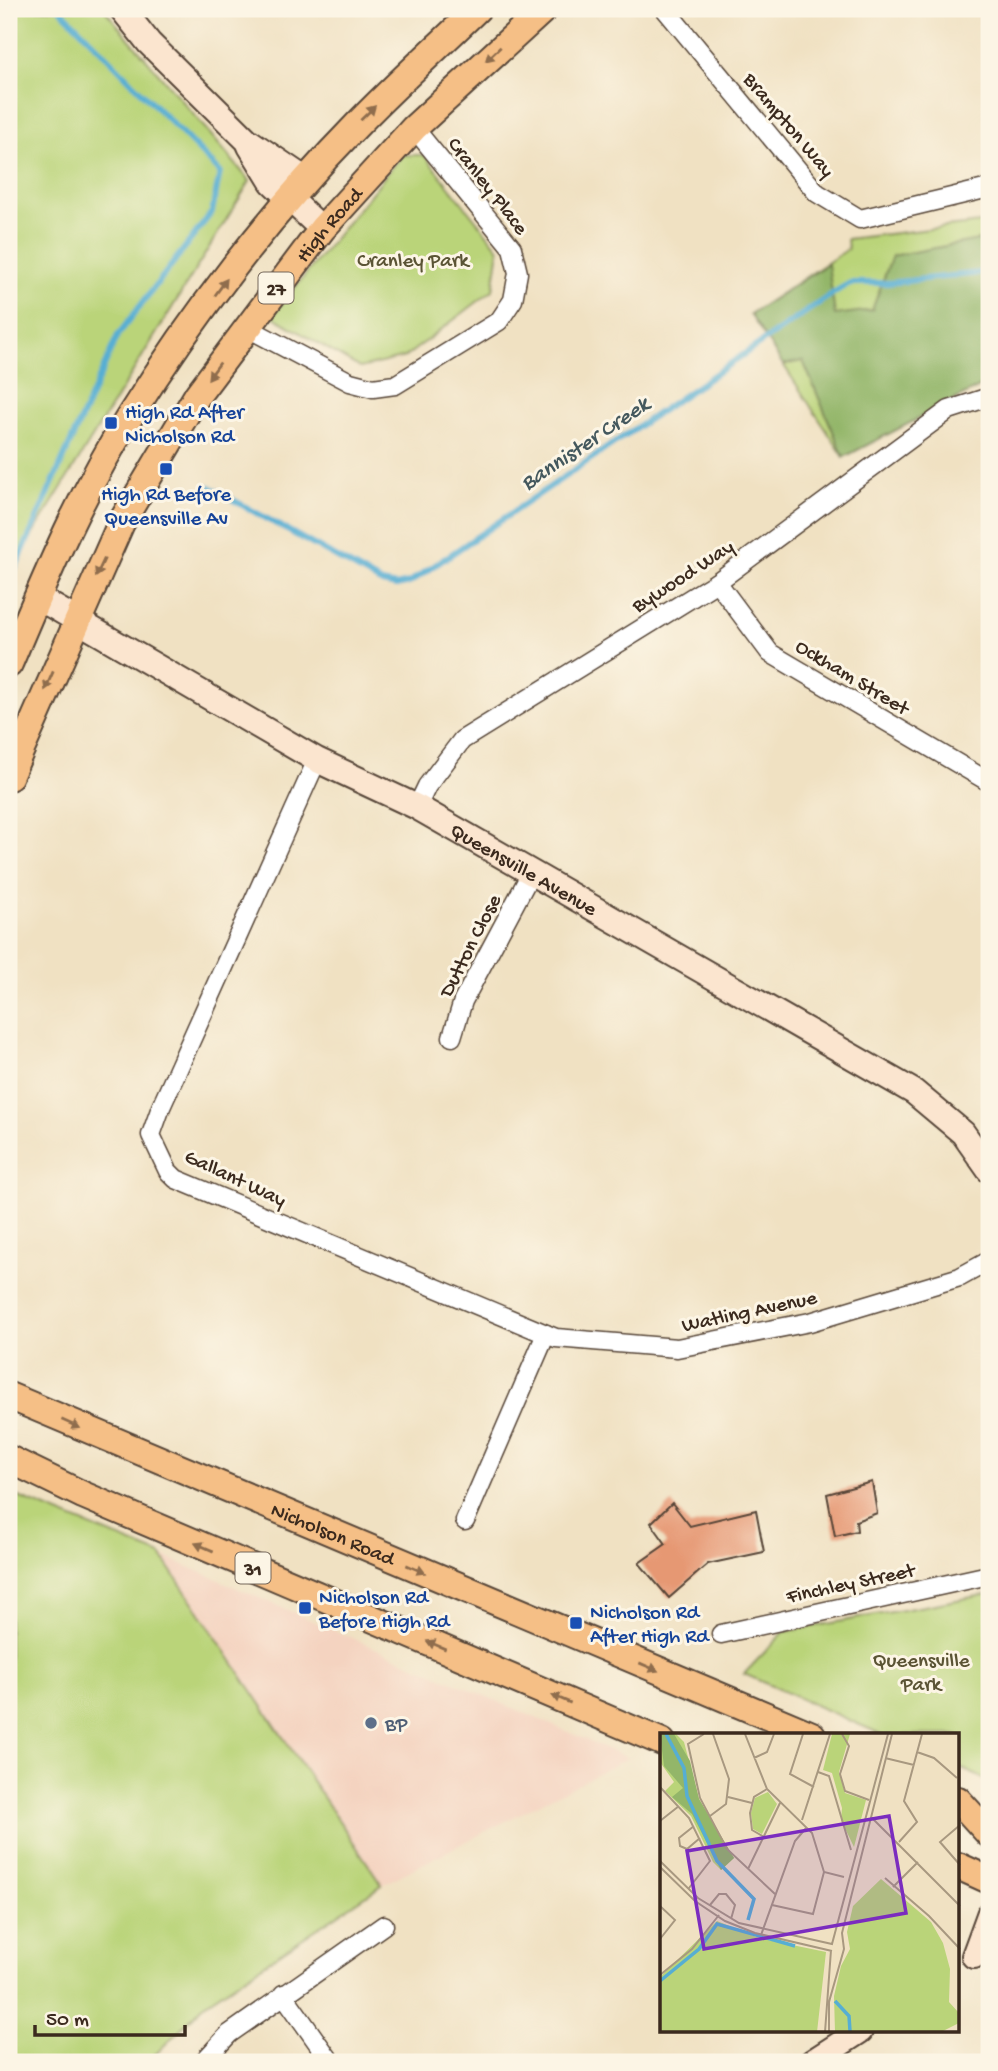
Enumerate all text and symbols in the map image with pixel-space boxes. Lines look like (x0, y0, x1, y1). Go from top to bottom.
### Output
one-way arrow (485, 45, 502, 61)
street label: Brampton Way (736, 68, 838, 184)
one-way arrow (359, 106, 376, 122)
street label: Cranley Place (440, 133, 533, 242)
street label: High Road (292, 182, 371, 269)
park label: Cranley Park (357, 250, 471, 275)
road number: 27 (258, 272, 294, 304)
one-way arrow (214, 278, 228, 296)
one-way arrow (207, 362, 221, 380)
water label: Bannister Creek (517, 390, 658, 498)
place label: High Rd After Nicholson Rd (125, 402, 245, 451)
marker: High Rd After Nicholson Rd (103, 415, 119, 431)
marker: High Rd Before Queensville Av (158, 461, 174, 477)
place label: High Rd Before Queensville Av (101, 484, 232, 533)
street label: Bywood Way (627, 536, 739, 621)
one-way arrow (94, 557, 105, 578)
street label: Ockham Street (790, 635, 915, 724)
one-way arrow (43, 671, 55, 691)
street label: Queensville Avenue (444, 819, 601, 924)
street label: Dutton Close (435, 890, 509, 1004)
street label: Gallant Way (180, 1146, 289, 1215)
street label: Watling Avenue (680, 1287, 821, 1340)
one-way arrow (61, 1418, 81, 1430)
street label: Nicholson Road (266, 1499, 399, 1574)
one-way arrow (194, 1541, 215, 1552)
road number: 31 (236, 1552, 270, 1584)
street label: Finchley Street (783, 1559, 920, 1611)
one-way arrow (406, 1564, 427, 1575)
place label: Nicholson Rd Before High Rd (318, 1587, 451, 1636)
marker: Nicholson Rd Before High Rd (297, 1600, 313, 1616)
place label: Nicholson Rd After High Rd (590, 1602, 710, 1651)
marker: Nicholson Rd After High Rd (568, 1615, 584, 1631)
one-way arrow (426, 1640, 447, 1651)
park label: Queensville Park (872, 1650, 971, 1699)
one-way arrow (638, 1661, 659, 1672)
one-way arrow (551, 1693, 572, 1704)
place label: BP (384, 1714, 408, 1739)
marker: BP (363, 1715, 379, 1731)
inset map (660, 1733, 960, 2032)
scale bar (35, 1994, 186, 2038)
text: 50 m (46, 2009, 89, 2034)

